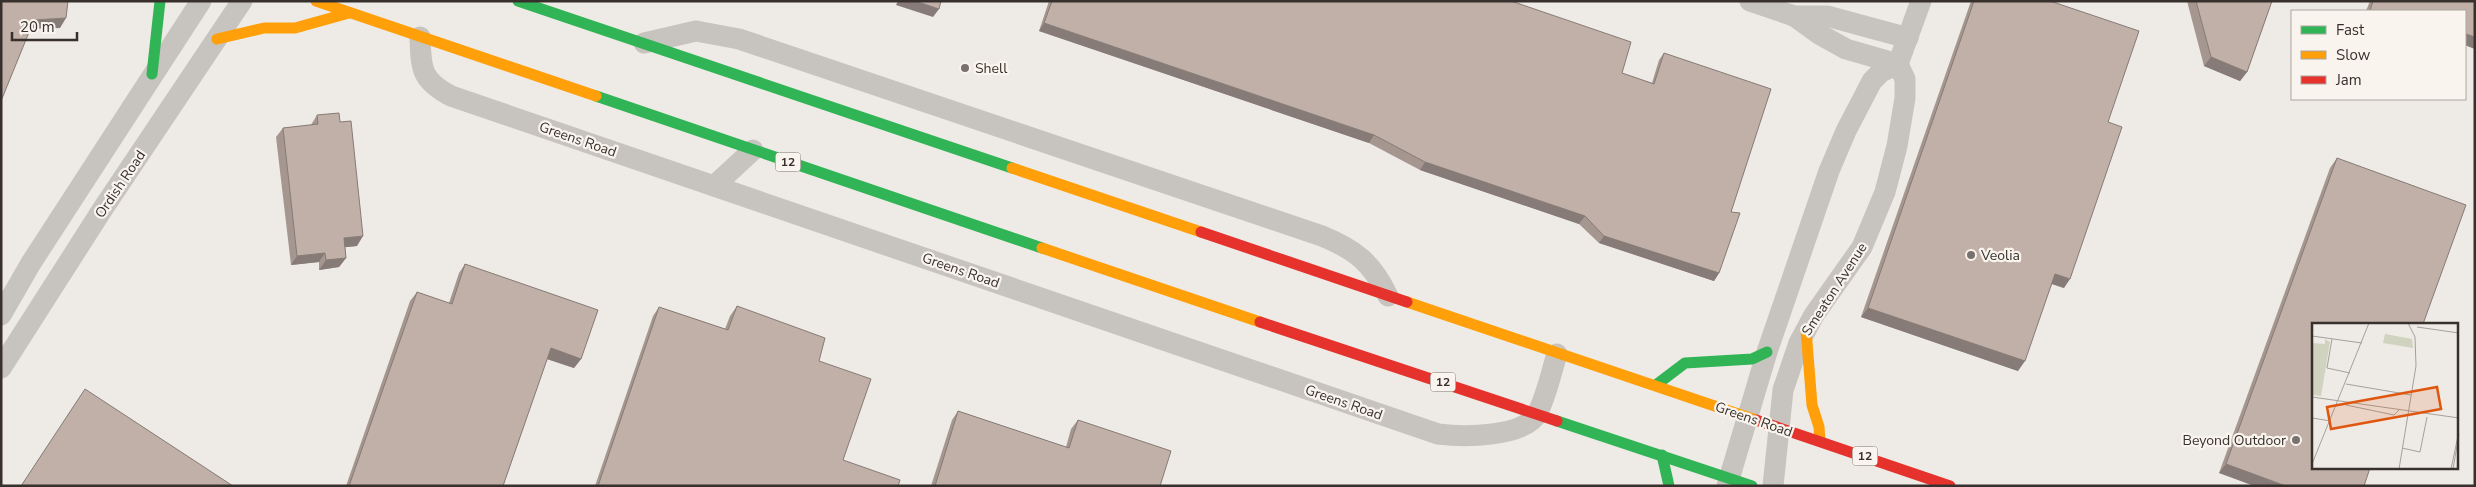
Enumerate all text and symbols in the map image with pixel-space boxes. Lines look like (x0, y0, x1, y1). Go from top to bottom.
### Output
scale bar (12, 10, 78, 42)
legend (2291, 10, 2466, 100)
text: 20 m (20, 17, 55, 37)
text: Fast (2336, 20, 2365, 40)
text: Slow (2336, 45, 2371, 65)
place label: Shell (975, 59, 1008, 78)
marker: Shell (959, 62, 971, 74)
text: Jam (2335, 70, 2362, 90)
street label: Greens Road (537, 117, 619, 162)
street label: Ordish Road (91, 147, 150, 222)
road number: 12 (776, 152, 800, 172)
street label: Smeaton Avenue (1797, 239, 1872, 339)
place label: Veolia (1980, 246, 2020, 265)
street label: Greens Road (920, 248, 1002, 293)
marker: Veolia (1965, 249, 1977, 261)
inset map (2312, 323, 2458, 470)
road number: 12 (1430, 372, 1456, 392)
street label: Greens Road (1303, 380, 1385, 425)
street label: Greens Road (1713, 397, 1795, 442)
place label: Beyond Outdoor (2182, 431, 2286, 450)
marker: Beyond Outdoor (2290, 434, 2302, 446)
road number: 12 (1852, 446, 1878, 466)

